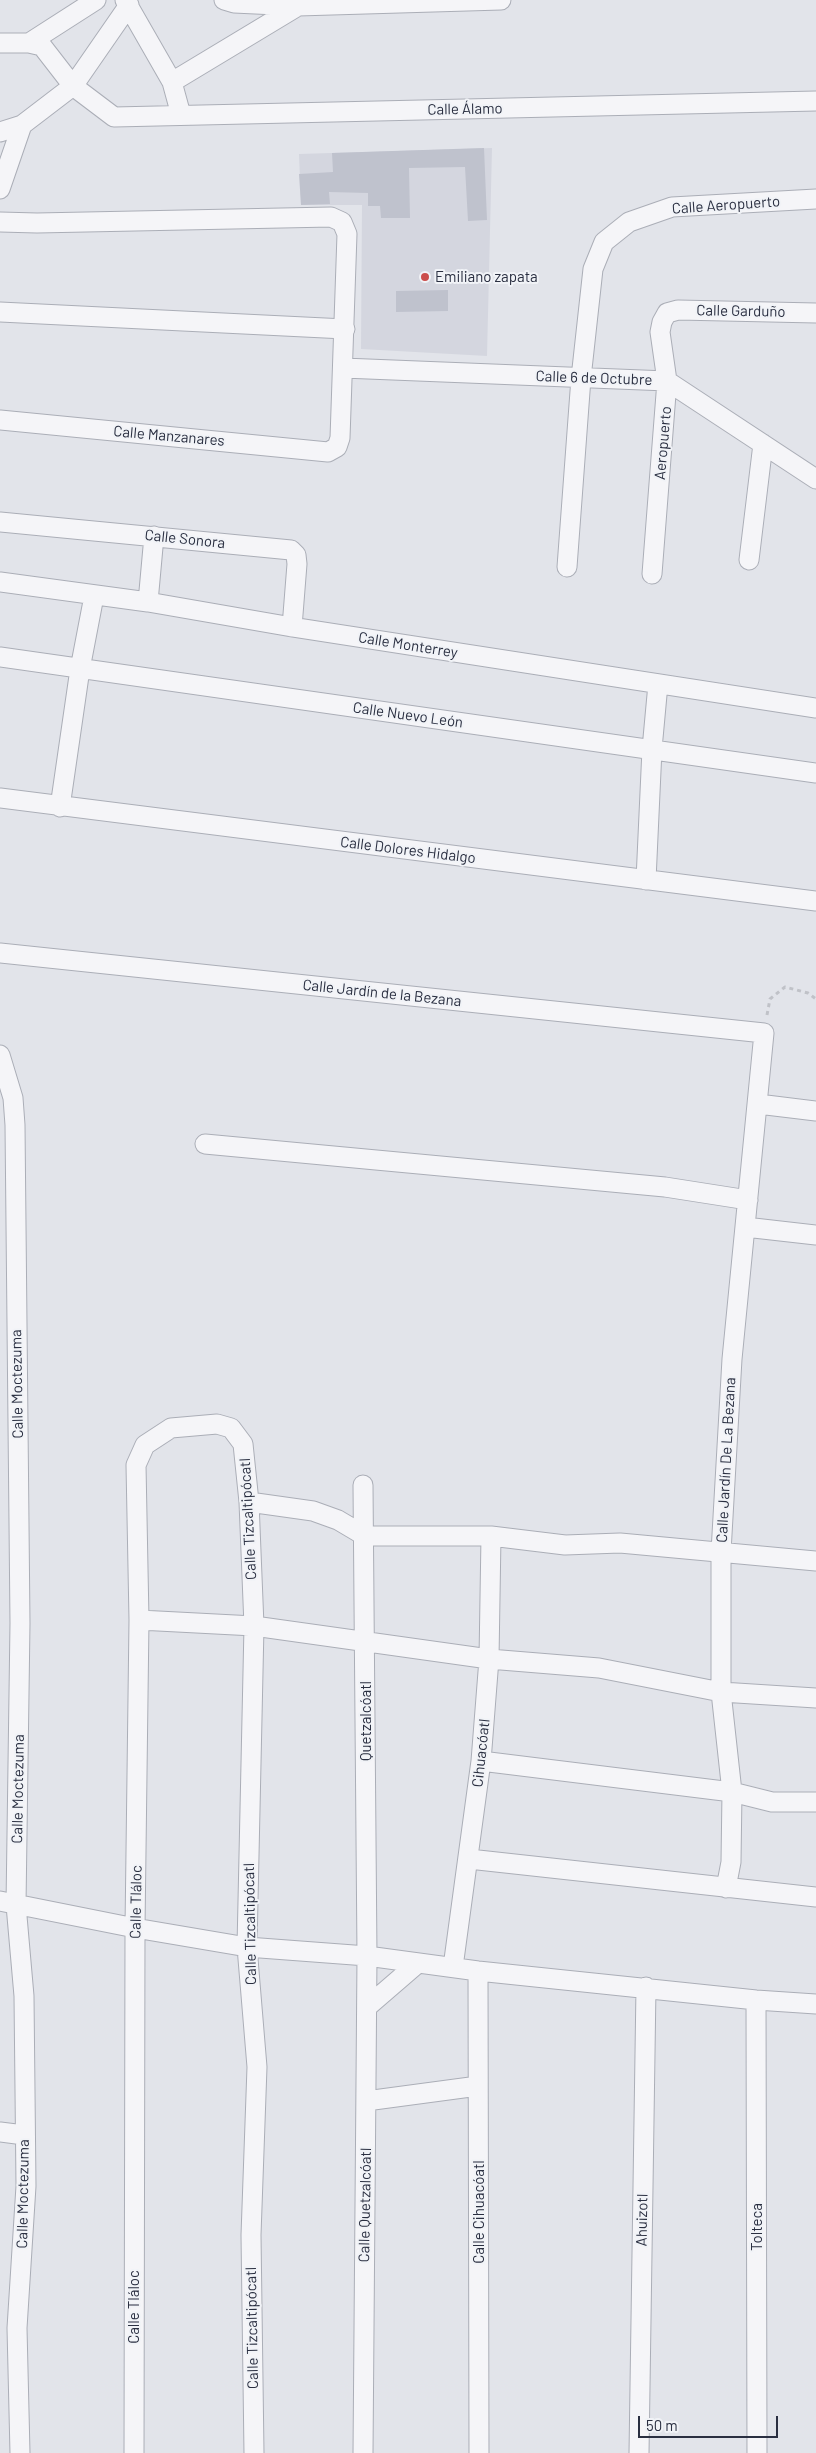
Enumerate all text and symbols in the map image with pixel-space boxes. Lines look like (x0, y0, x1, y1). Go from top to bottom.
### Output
street label: Calle Álamo (427, 99, 503, 119)
street label: Calle Aeropuerto (671, 192, 781, 218)
place label: Emiliano zapata (435, 268, 538, 286)
marker: Emiliano zapata (419, 271, 431, 283)
street label: Calle Garduño (696, 301, 786, 321)
street label: Calle 6 de Octubre (535, 367, 653, 389)
street label: Aeropuerto (651, 405, 675, 481)
street label: Calle Manzanares (113, 422, 225, 450)
street label: Calle Sonora (144, 526, 226, 552)
street label: Calle Monterrey (357, 628, 459, 662)
street label: Calle Nuevo León (352, 698, 464, 732)
street label: Calle Dolores Hidalgo (339, 833, 477, 867)
street label: Calle Jardín de la Bezana (302, 976, 462, 1010)
street label: Calle Moctezuma (7, 1329, 27, 1439)
street label: Calle Jardín De La Bezana (713, 1377, 739, 1543)
street label: Calle Tizcaltipócatl (236, 1458, 260, 1580)
street label: Quetzalcóatl (357, 1681, 375, 1761)
street label: Cihuacóatl (468, 1718, 494, 1788)
street label: Calle Moctezuma (8, 1734, 28, 1844)
street label: Calle Tizcaltipócatl (240, 1863, 260, 1985)
street label: Calle Tláloc (126, 1865, 146, 1939)
street label: Calle Moctezuma (13, 2139, 33, 2249)
street label: Calle Quetzalcóatl (355, 2148, 375, 2262)
street label: Calle Cihuacóatl (470, 2160, 488, 2264)
street label: Ahuizotl (633, 2193, 651, 2247)
street label: Tolteca (748, 2203, 766, 2251)
street label: Calle Tizcaltipócatl (242, 2267, 262, 2389)
street label: Calle Tláloc (125, 2270, 143, 2344)
scale bar (641, 2406, 781, 2438)
text: 50 m (646, 2416, 678, 2434)

